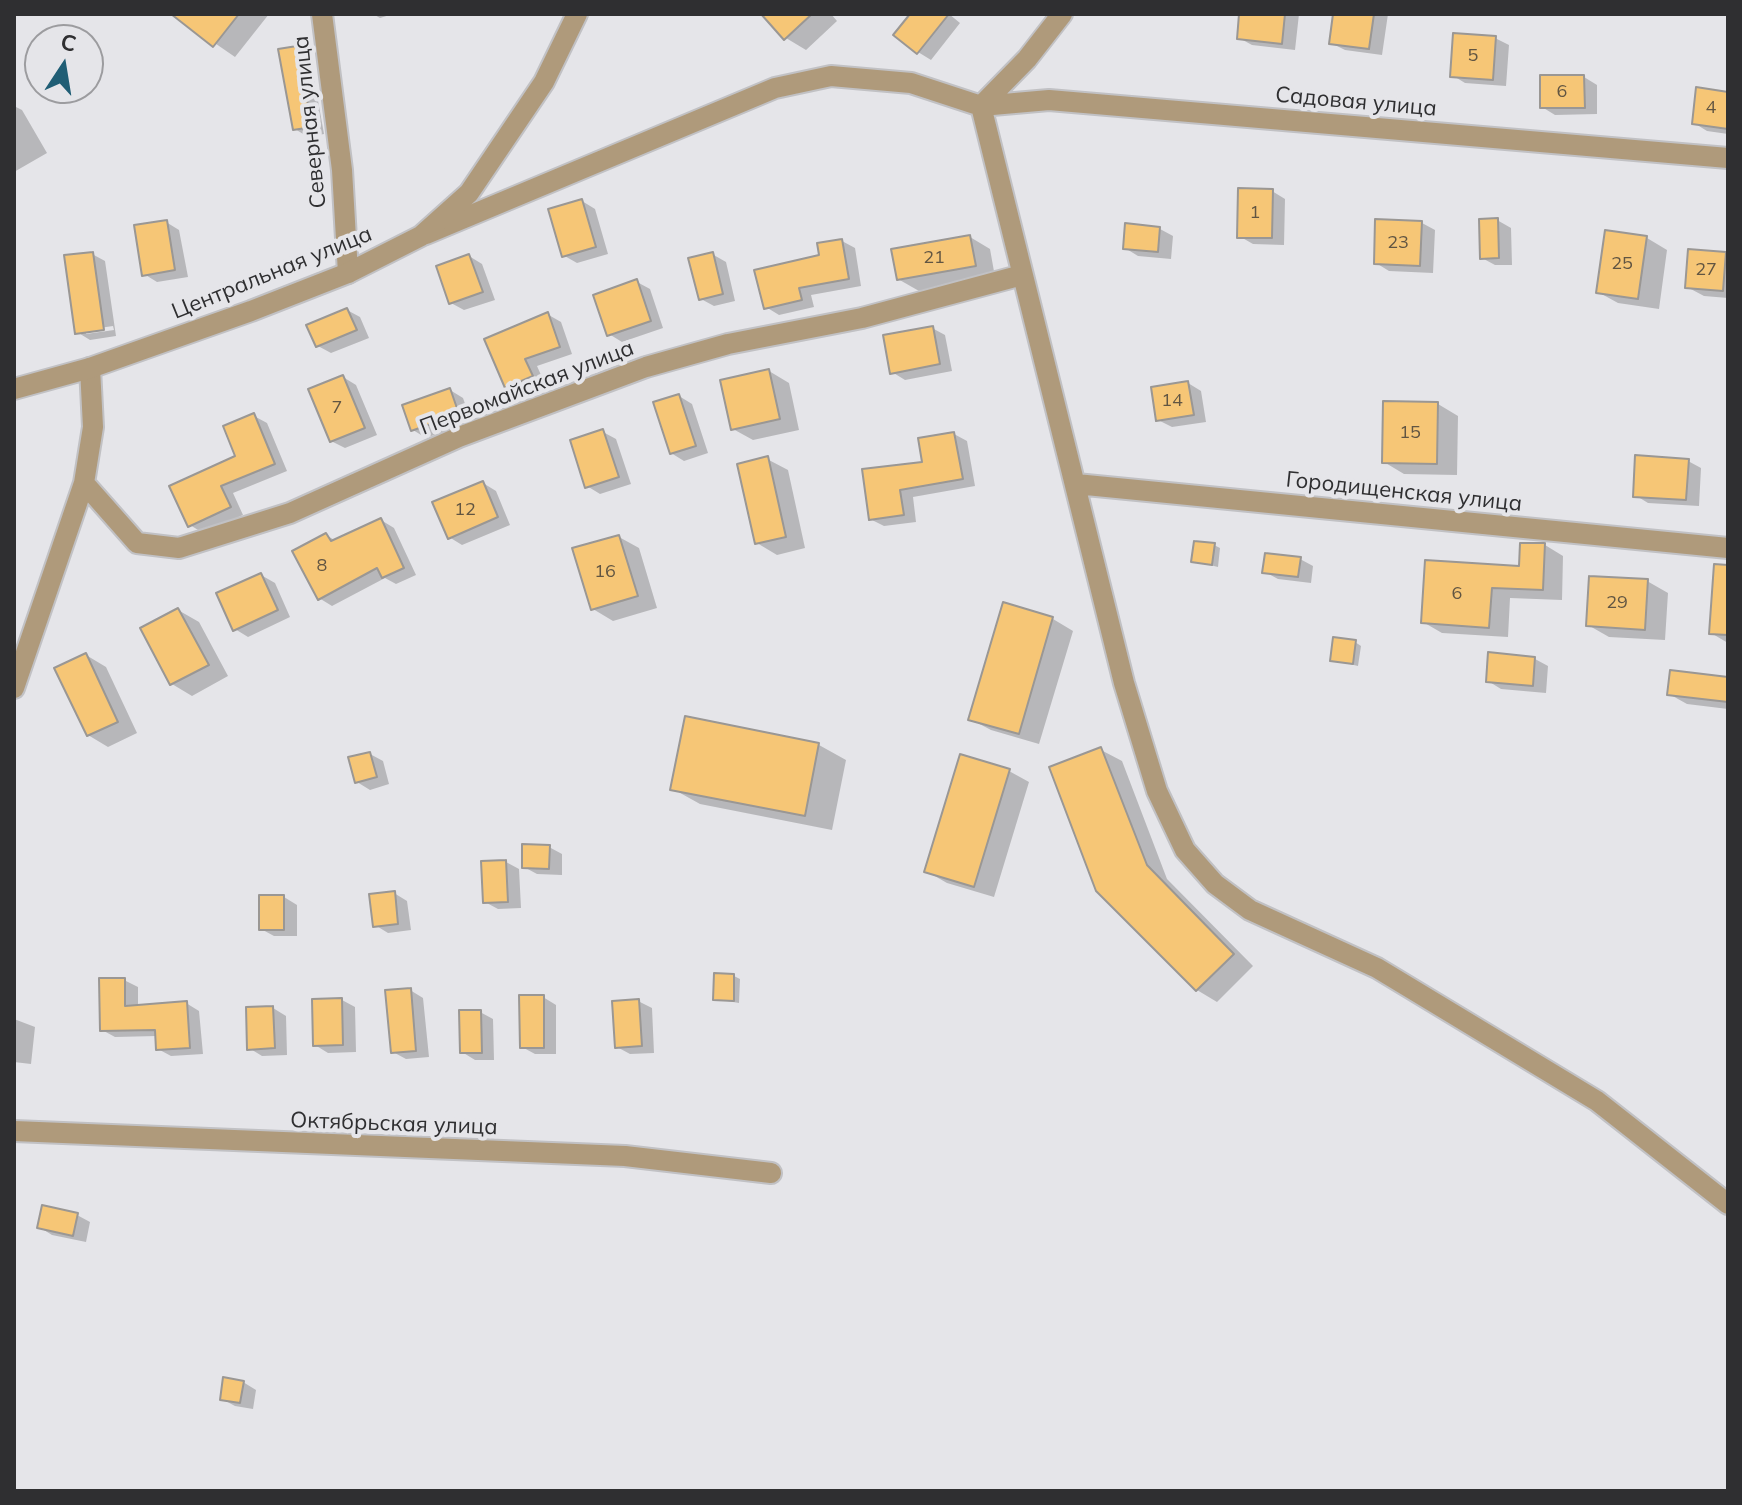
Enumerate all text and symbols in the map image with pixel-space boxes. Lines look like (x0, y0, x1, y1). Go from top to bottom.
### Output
north arrow (24, 24, 104, 104)
text: С (58, 27, 79, 58)
street label: Северная улица (288, 34, 332, 210)
house number: 5 (1468, 45, 1478, 67)
house number: 6 (1557, 81, 1567, 103)
street label: Садовая улица (1274, 82, 1438, 122)
house number: 4 (1706, 97, 1716, 119)
house number: 1 (1250, 202, 1260, 224)
street label: Центральная улица (168, 221, 376, 325)
house number: 23 (1387, 232, 1409, 254)
house number: 21 (923, 247, 945, 269)
house number: 25 (1611, 253, 1633, 275)
house number: 27 (1695, 259, 1717, 281)
street label: Первомайская улица (416, 335, 638, 441)
house number: 14 (1161, 390, 1183, 412)
house number: 7 (332, 397, 342, 419)
house number: 15 (1399, 422, 1421, 444)
street label: Городищенская улица (1285, 466, 1523, 518)
house number: 12 (454, 499, 476, 521)
house number: 8 (317, 555, 327, 577)
house number: 16 (594, 561, 616, 583)
house number: 6 (1452, 583, 1462, 605)
house number: 29 (1606, 592, 1628, 614)
street label: Октябрьская улица (290, 1107, 498, 1141)

